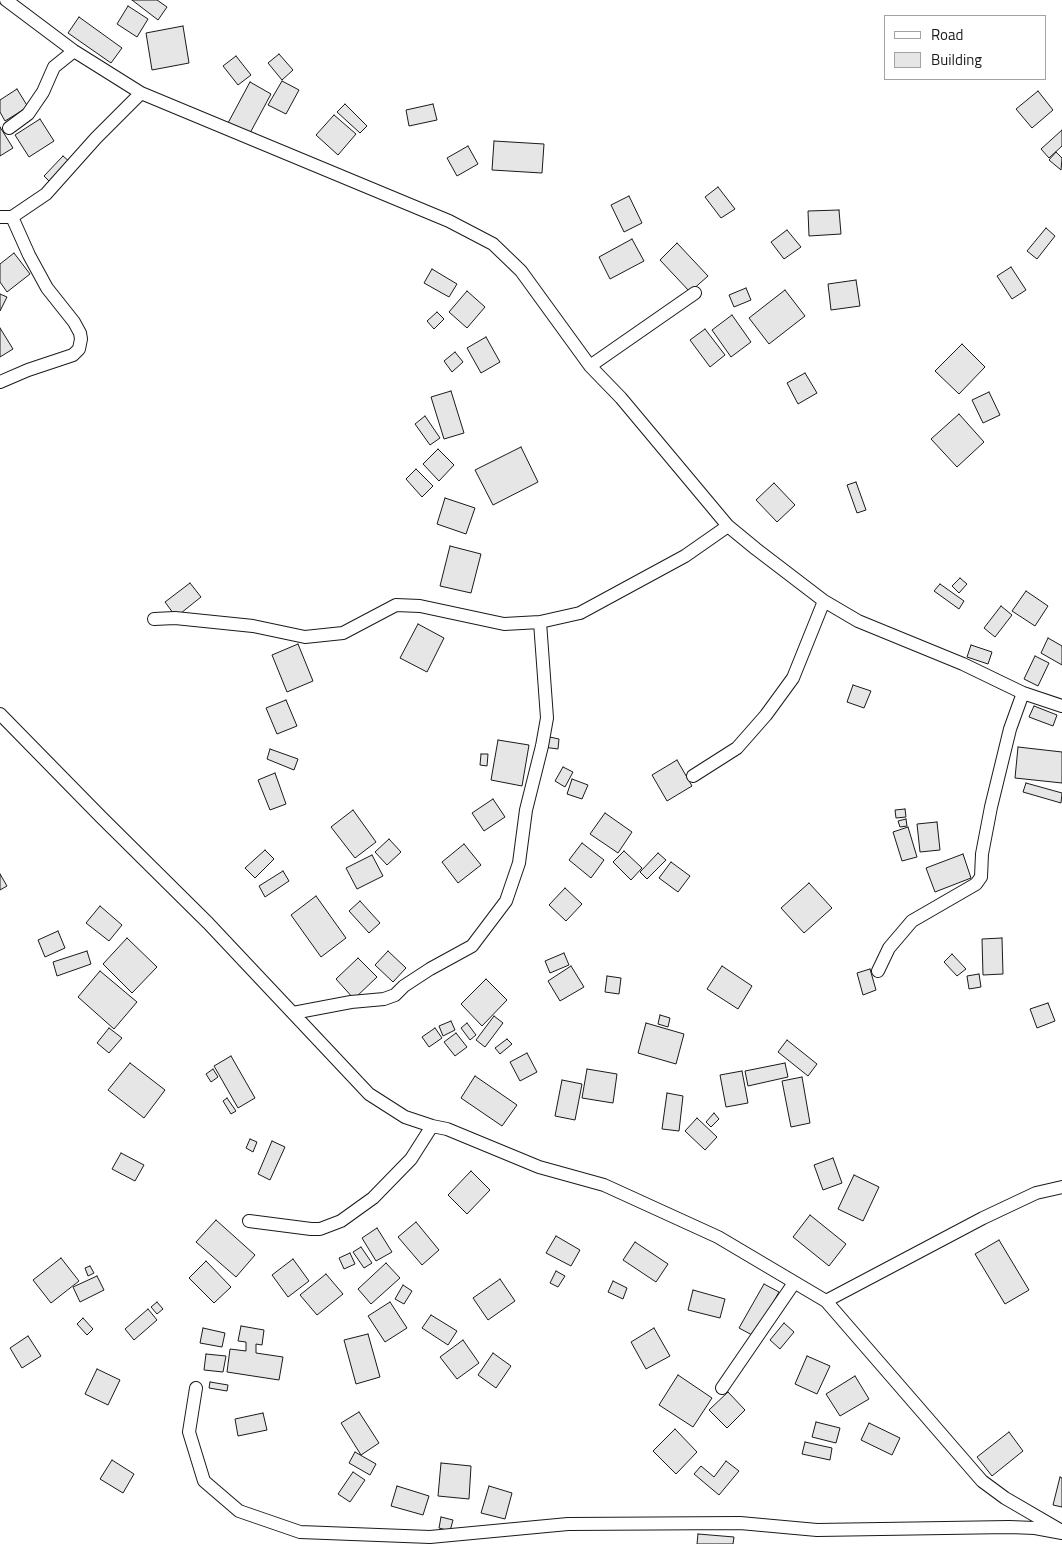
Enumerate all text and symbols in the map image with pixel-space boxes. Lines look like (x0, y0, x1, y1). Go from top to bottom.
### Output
legend (884, 15, 1047, 80)
text: Road (931, 23, 963, 46)
text: Building (931, 48, 982, 71)

